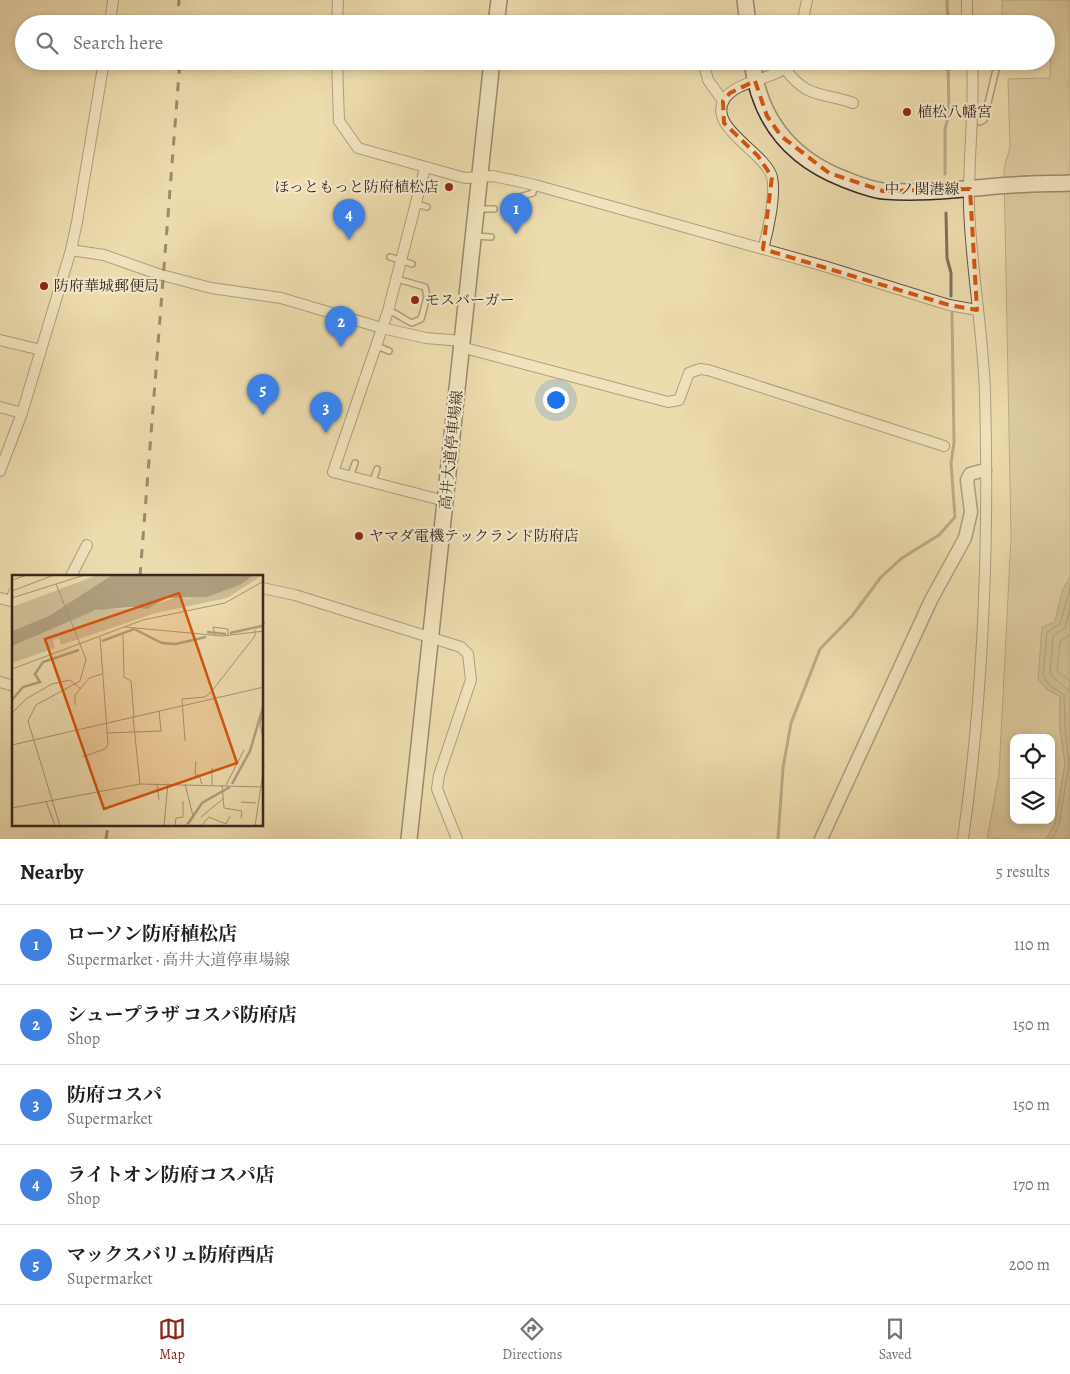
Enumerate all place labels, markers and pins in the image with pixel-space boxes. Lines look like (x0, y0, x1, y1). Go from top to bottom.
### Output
place label: 植松八幡宮 (917, 102, 992, 122)
marker: 植松八幡宮 (901, 106, 913, 118)
place label: ほっともっと防府植松店 (274, 177, 439, 197)
marker: ほっともっと防府植松店 (443, 181, 455, 193)
pin: 1 (500, 193, 532, 234)
pin: 4 (333, 199, 365, 240)
place label: 防府華城郵便局 (54, 276, 159, 296)
marker: 防府華城郵便局 (38, 280, 50, 292)
place label: モスバーガー (425, 290, 515, 310)
marker: モスバーガー (409, 294, 421, 306)
pin: 2 (325, 306, 357, 347)
pin: 5 (247, 374, 279, 415)
pin: 3 (310, 392, 342, 433)
place label: ヤマダ電機テックランド防府店 (369, 526, 579, 546)
marker: ヤマダ電機テックランド防府店 (353, 530, 365, 542)

